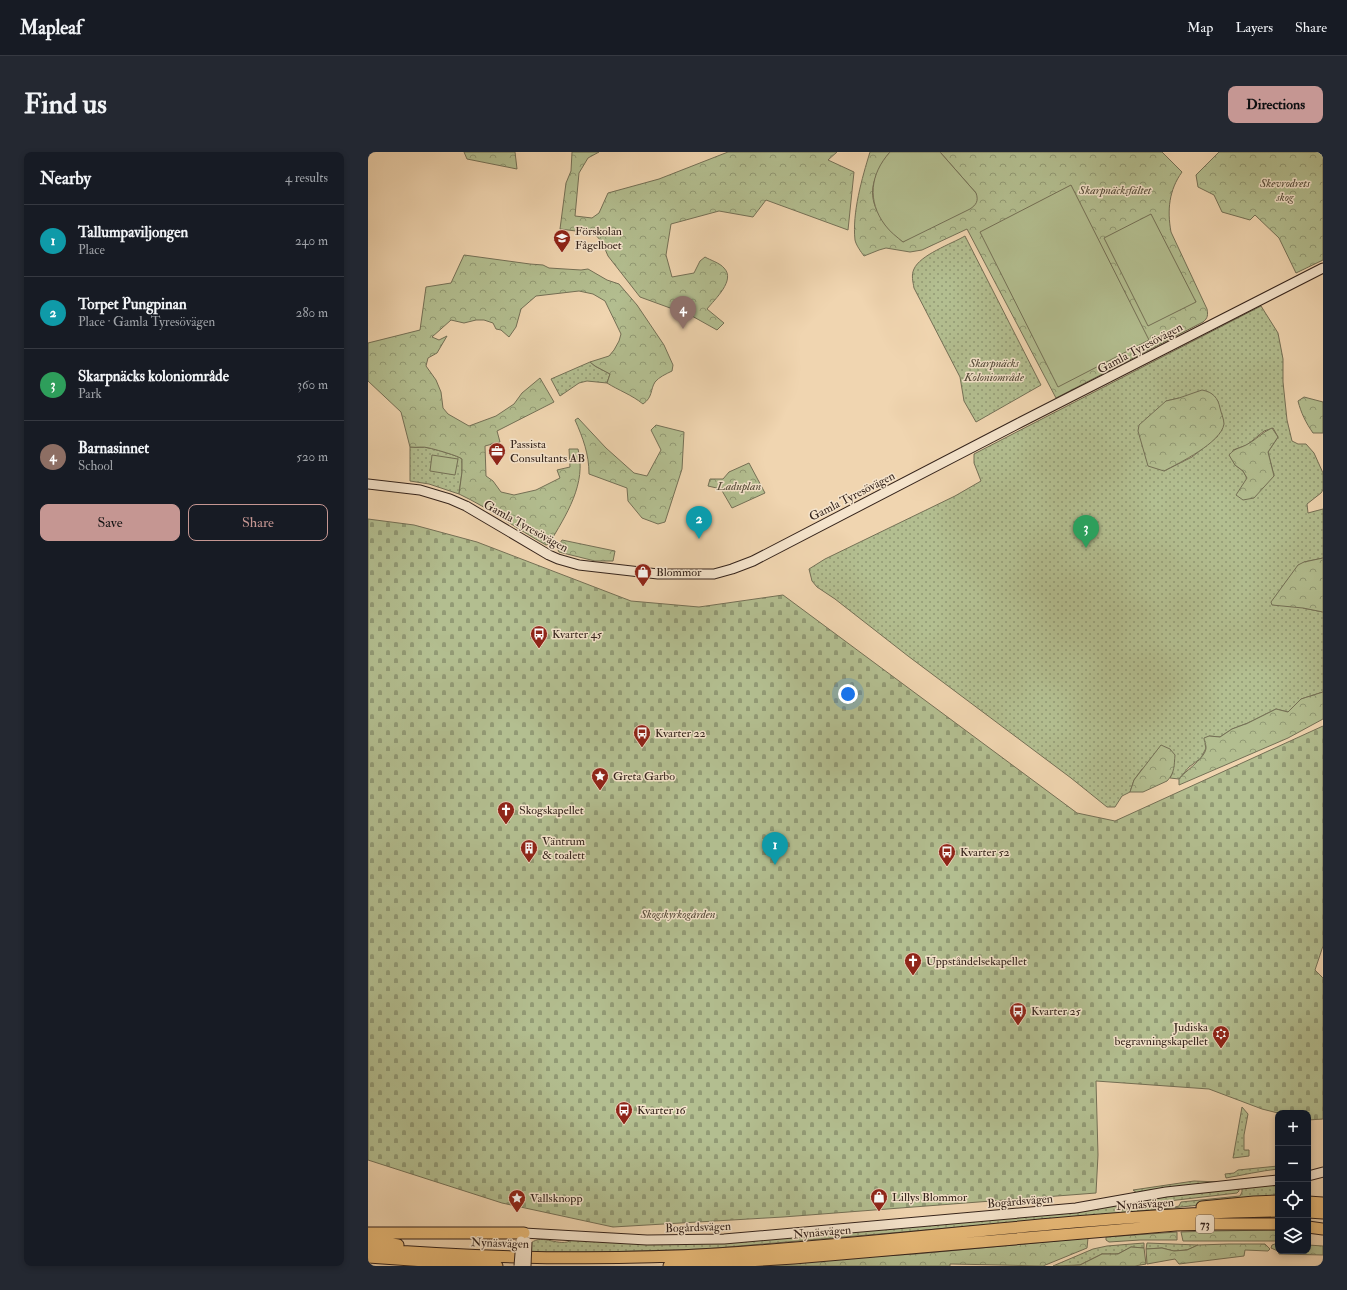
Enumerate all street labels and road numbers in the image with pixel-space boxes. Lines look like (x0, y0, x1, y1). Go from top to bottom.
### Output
street label: Gamla Tyresövägen (1095, 320, 1185, 377)
street label: Gamla Tyresövägen (807, 468, 898, 525)
street label: Gamla Tyresövägen (481, 497, 571, 556)
street label: Bogårdsvägen (986, 1191, 1054, 1212)
street label: Nynäsvägen (1116, 1195, 1175, 1214)
road number: 73 (1196, 1215, 1214, 1233)
street label: Bogårdsvägen (665, 1219, 731, 1236)
street label: Nynäsvägen (792, 1222, 852, 1243)
street label: Nynäsvägen (471, 1235, 529, 1252)

